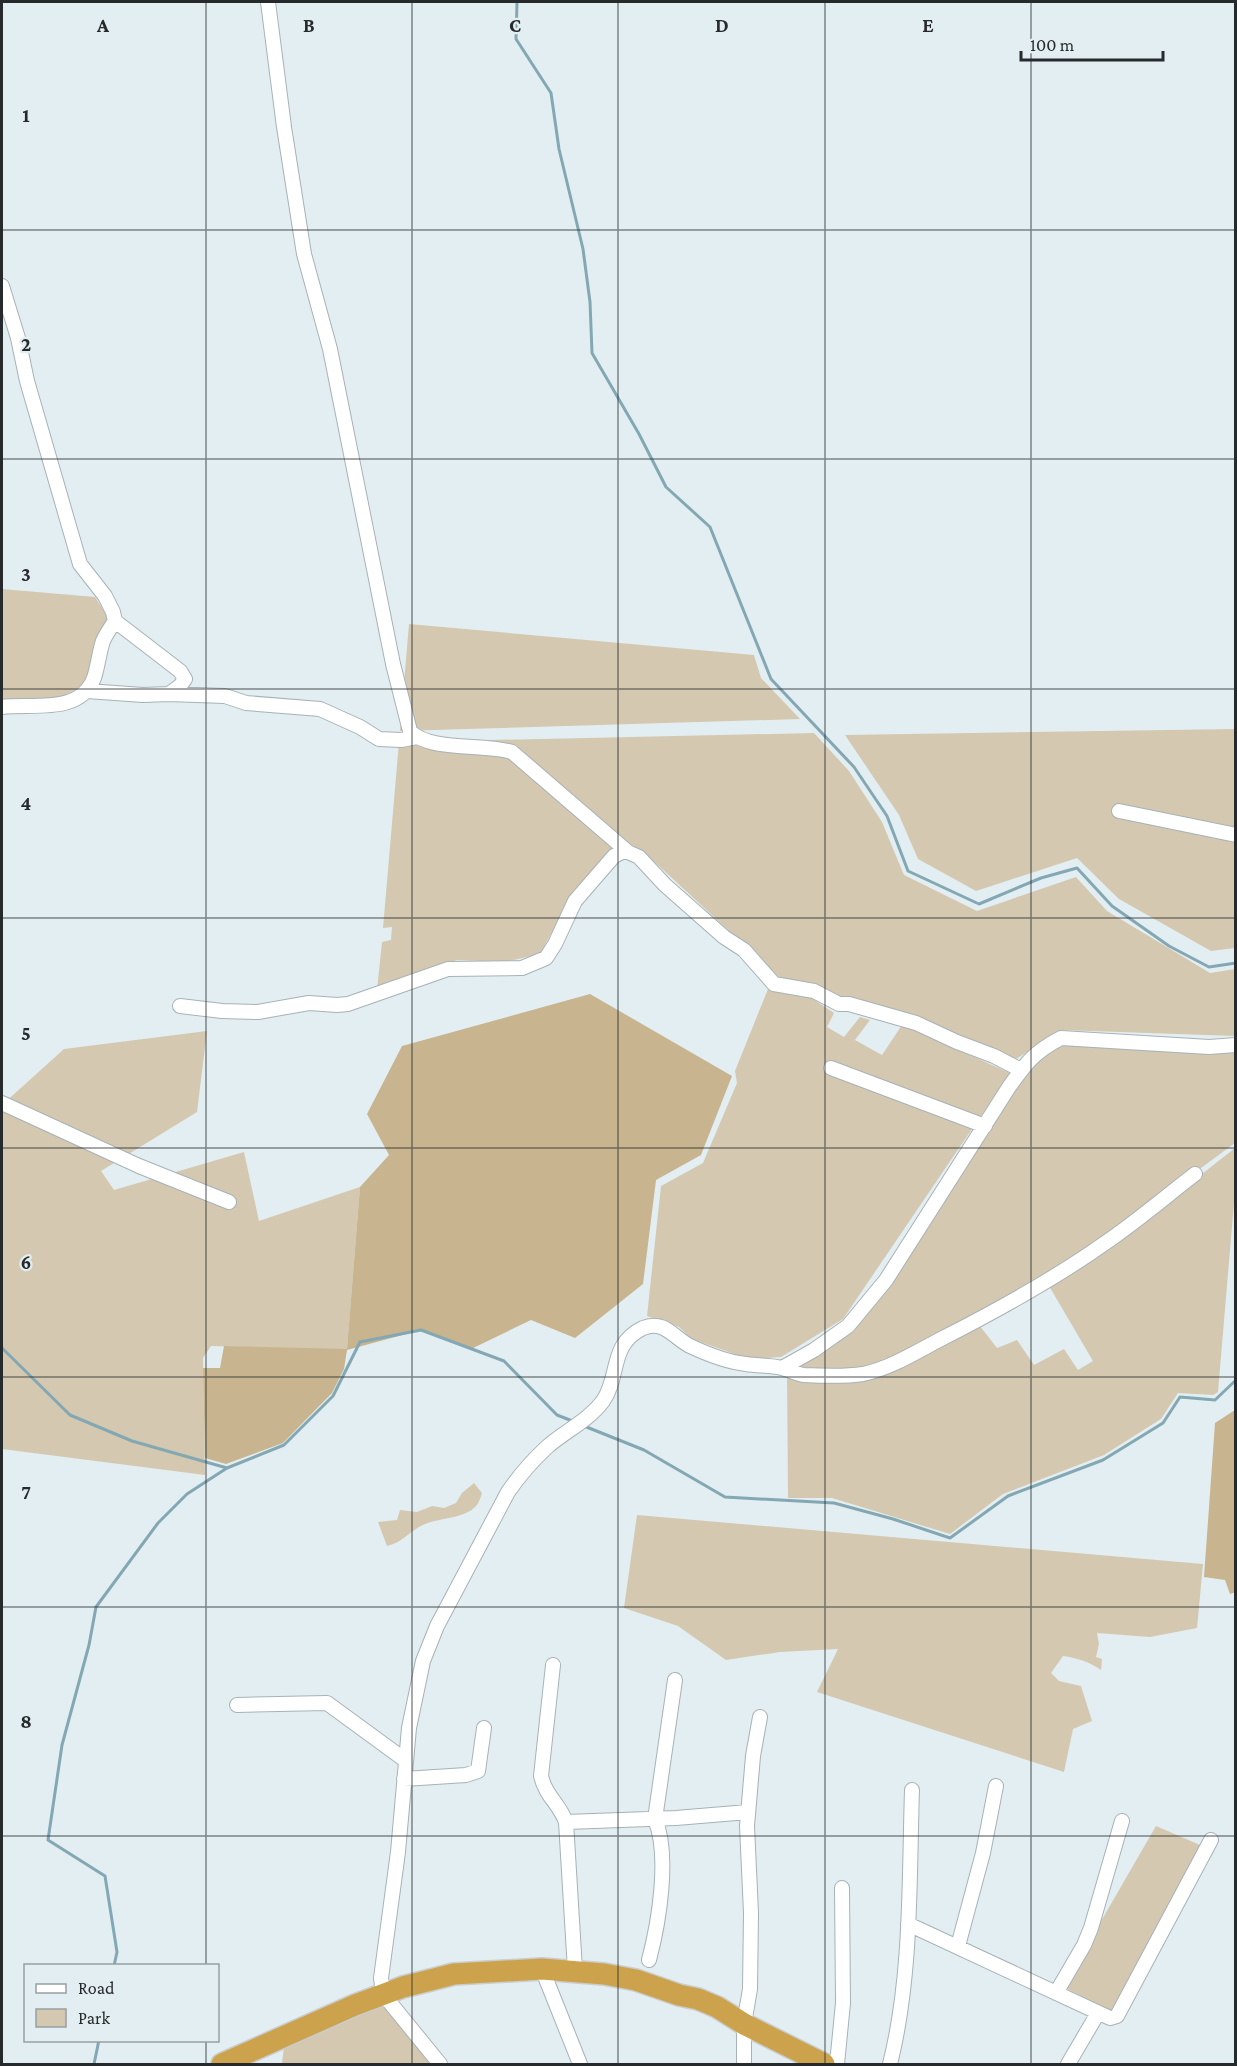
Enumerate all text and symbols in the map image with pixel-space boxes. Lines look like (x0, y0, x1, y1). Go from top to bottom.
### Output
text: A (96, 14, 110, 36)
text: B (303, 14, 315, 36)
text: C (509, 14, 521, 36)
text: D (715, 14, 729, 36)
text: E (922, 14, 934, 36)
scale bar (1021, 24, 1164, 62)
text: 100 m (1030, 35, 1075, 55)
text: 1 (22, 104, 30, 126)
text: 2 (21, 333, 31, 355)
text: 3 (21, 563, 31, 585)
text: 4 (21, 792, 32, 814)
text: 5 (21, 1022, 31, 1044)
text: 6 (21, 1251, 31, 1273)
text: 7 (21, 1481, 31, 1503)
text: 8 (20, 1710, 32, 1732)
legend (24, 1964, 219, 2042)
text: Road (78, 1978, 115, 1998)
text: Park (78, 2008, 110, 2028)

